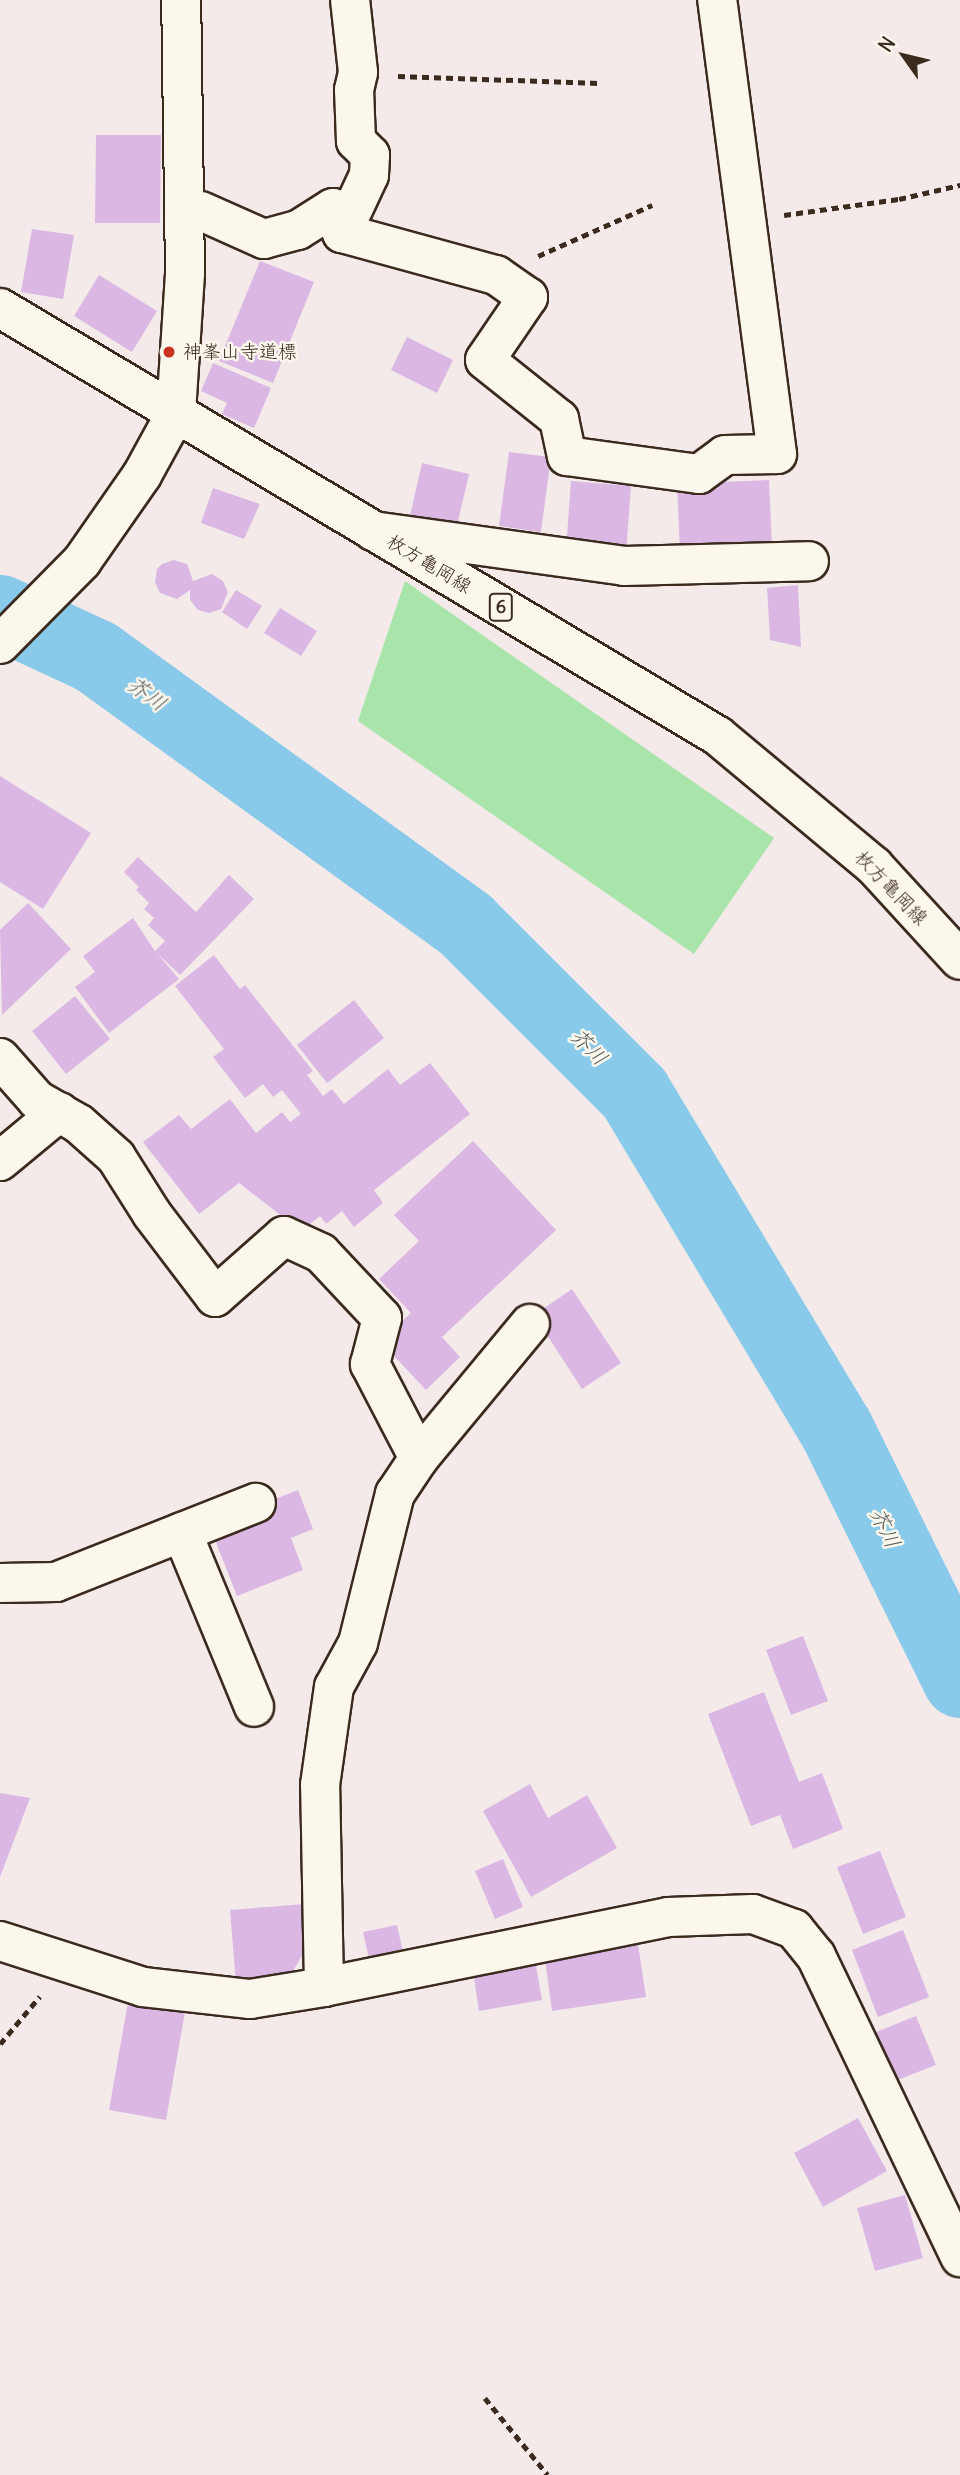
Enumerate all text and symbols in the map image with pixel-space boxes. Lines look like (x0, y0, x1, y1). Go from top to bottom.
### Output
north arrow (869, 21, 939, 91)
text: N (873, 32, 900, 56)
place label: 神峯山寺道標 (183, 341, 297, 363)
marker: 神峯山寺道標 (161, 344, 177, 360)
street label: 枚方亀岡線 (382, 530, 476, 598)
road number: 6 (489, 592, 513, 622)
water label: 芥川 (123, 671, 171, 717)
street label: 枚方亀岡線 (850, 846, 932, 930)
water label: 芥川 (565, 1023, 613, 1071)
water label: 芥川 (864, 1504, 906, 1552)

